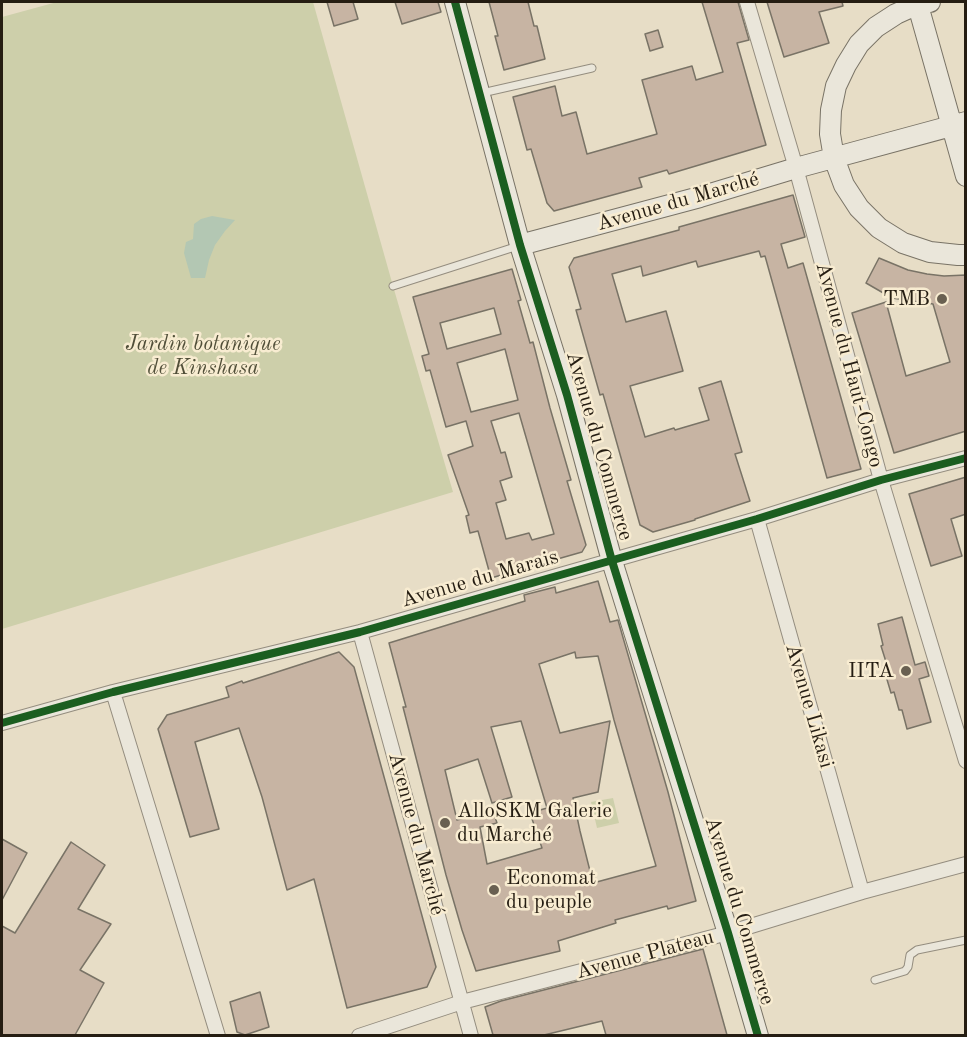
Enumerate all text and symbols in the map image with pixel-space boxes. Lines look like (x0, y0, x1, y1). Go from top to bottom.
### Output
street label: Avenue du Marché (594, 167, 762, 237)
street label: Avenue du Haut-Congo (809, 260, 889, 470)
place label: TMB (883, 286, 930, 312)
marker: TMB (935, 292, 949, 306)
park label: Jardin botanique de Kinshasa (125, 331, 281, 381)
street label: Avenue du Commerce (560, 349, 638, 543)
street label: Avenue du Marais (398, 545, 562, 613)
street label: Avenue Likasi (779, 641, 839, 771)
place label: IITA (848, 658, 894, 684)
marker: IITA (899, 664, 913, 678)
street label: Avenue du Marché (382, 750, 450, 918)
place label: AlloSKM Galerie du Marché (457, 798, 612, 848)
street label: Avenue du Commerce (698, 814, 780, 1008)
marker: AlloSKM Galerie du Marché (438, 816, 452, 830)
place label: Economat du peuple (506, 865, 596, 915)
marker: Economat du peuple (487, 883, 501, 897)
street label: Avenue Plateau (573, 925, 717, 985)

